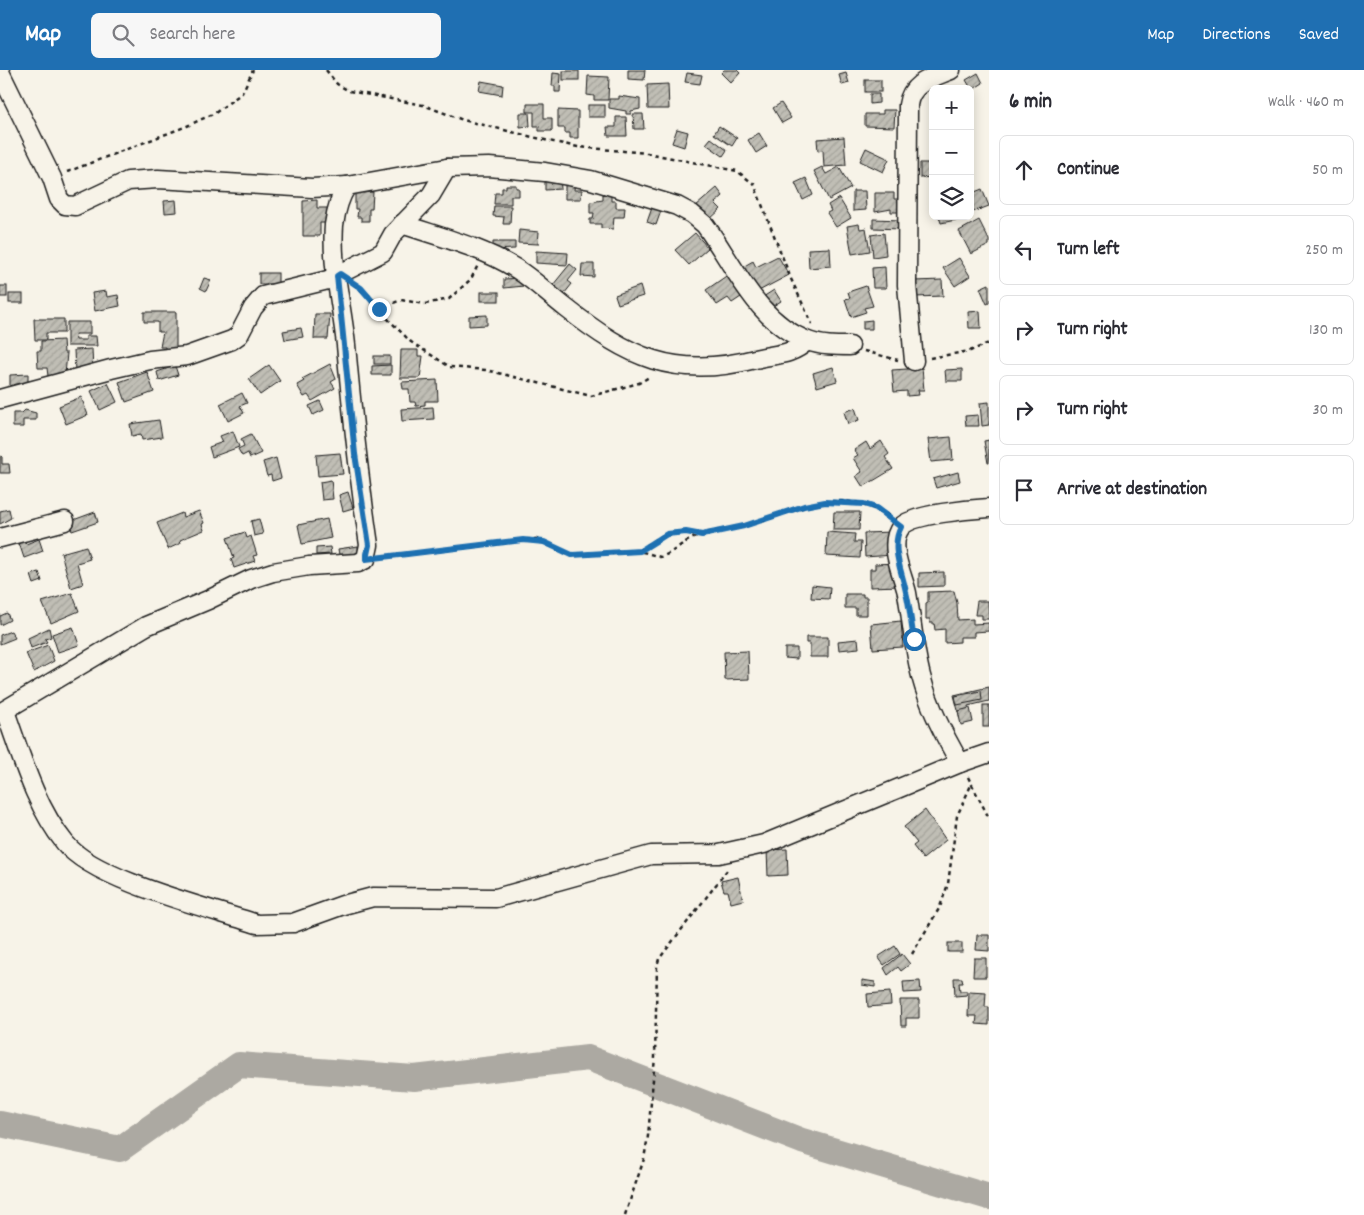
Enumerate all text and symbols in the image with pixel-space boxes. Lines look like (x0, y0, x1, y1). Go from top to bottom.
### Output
search box (91, 13, 441, 58)
text: Map (25, 18, 61, 52)
icon: search (109, 21, 137, 49)
text: Search here (149, 22, 235, 49)
text: Map (1147, 23, 1174, 48)
text: Directions (1202, 23, 1271, 48)
text: Saved (1299, 23, 1339, 48)
map controls (929, 85, 974, 220)
button: + (929, 85, 974, 130)
text: 6 min (1009, 88, 1052, 118)
text: Walk · 460 m (1268, 91, 1344, 114)
button: − (929, 130, 974, 175)
icon: ahead (1010, 156, 1038, 184)
text: Continue (1057, 157, 1119, 184)
text: 50 m (1312, 159, 1343, 182)
button: layers (929, 175, 974, 220)
icon: left (1010, 236, 1038, 264)
text: Turn left (1057, 237, 1120, 264)
text: 250 m (1305, 239, 1343, 262)
route end (368, 298, 391, 321)
icon: right (1010, 316, 1038, 344)
text: Turn right (1057, 317, 1128, 344)
text: 130 m (1309, 319, 1343, 342)
icon: right (1010, 396, 1038, 424)
text: Turn right (1057, 397, 1128, 424)
text: 30 m (1313, 399, 1343, 422)
icon: arrive (1010, 476, 1038, 504)
text: Arrive at destination (1057, 477, 1207, 504)
route start (903, 628, 926, 651)

